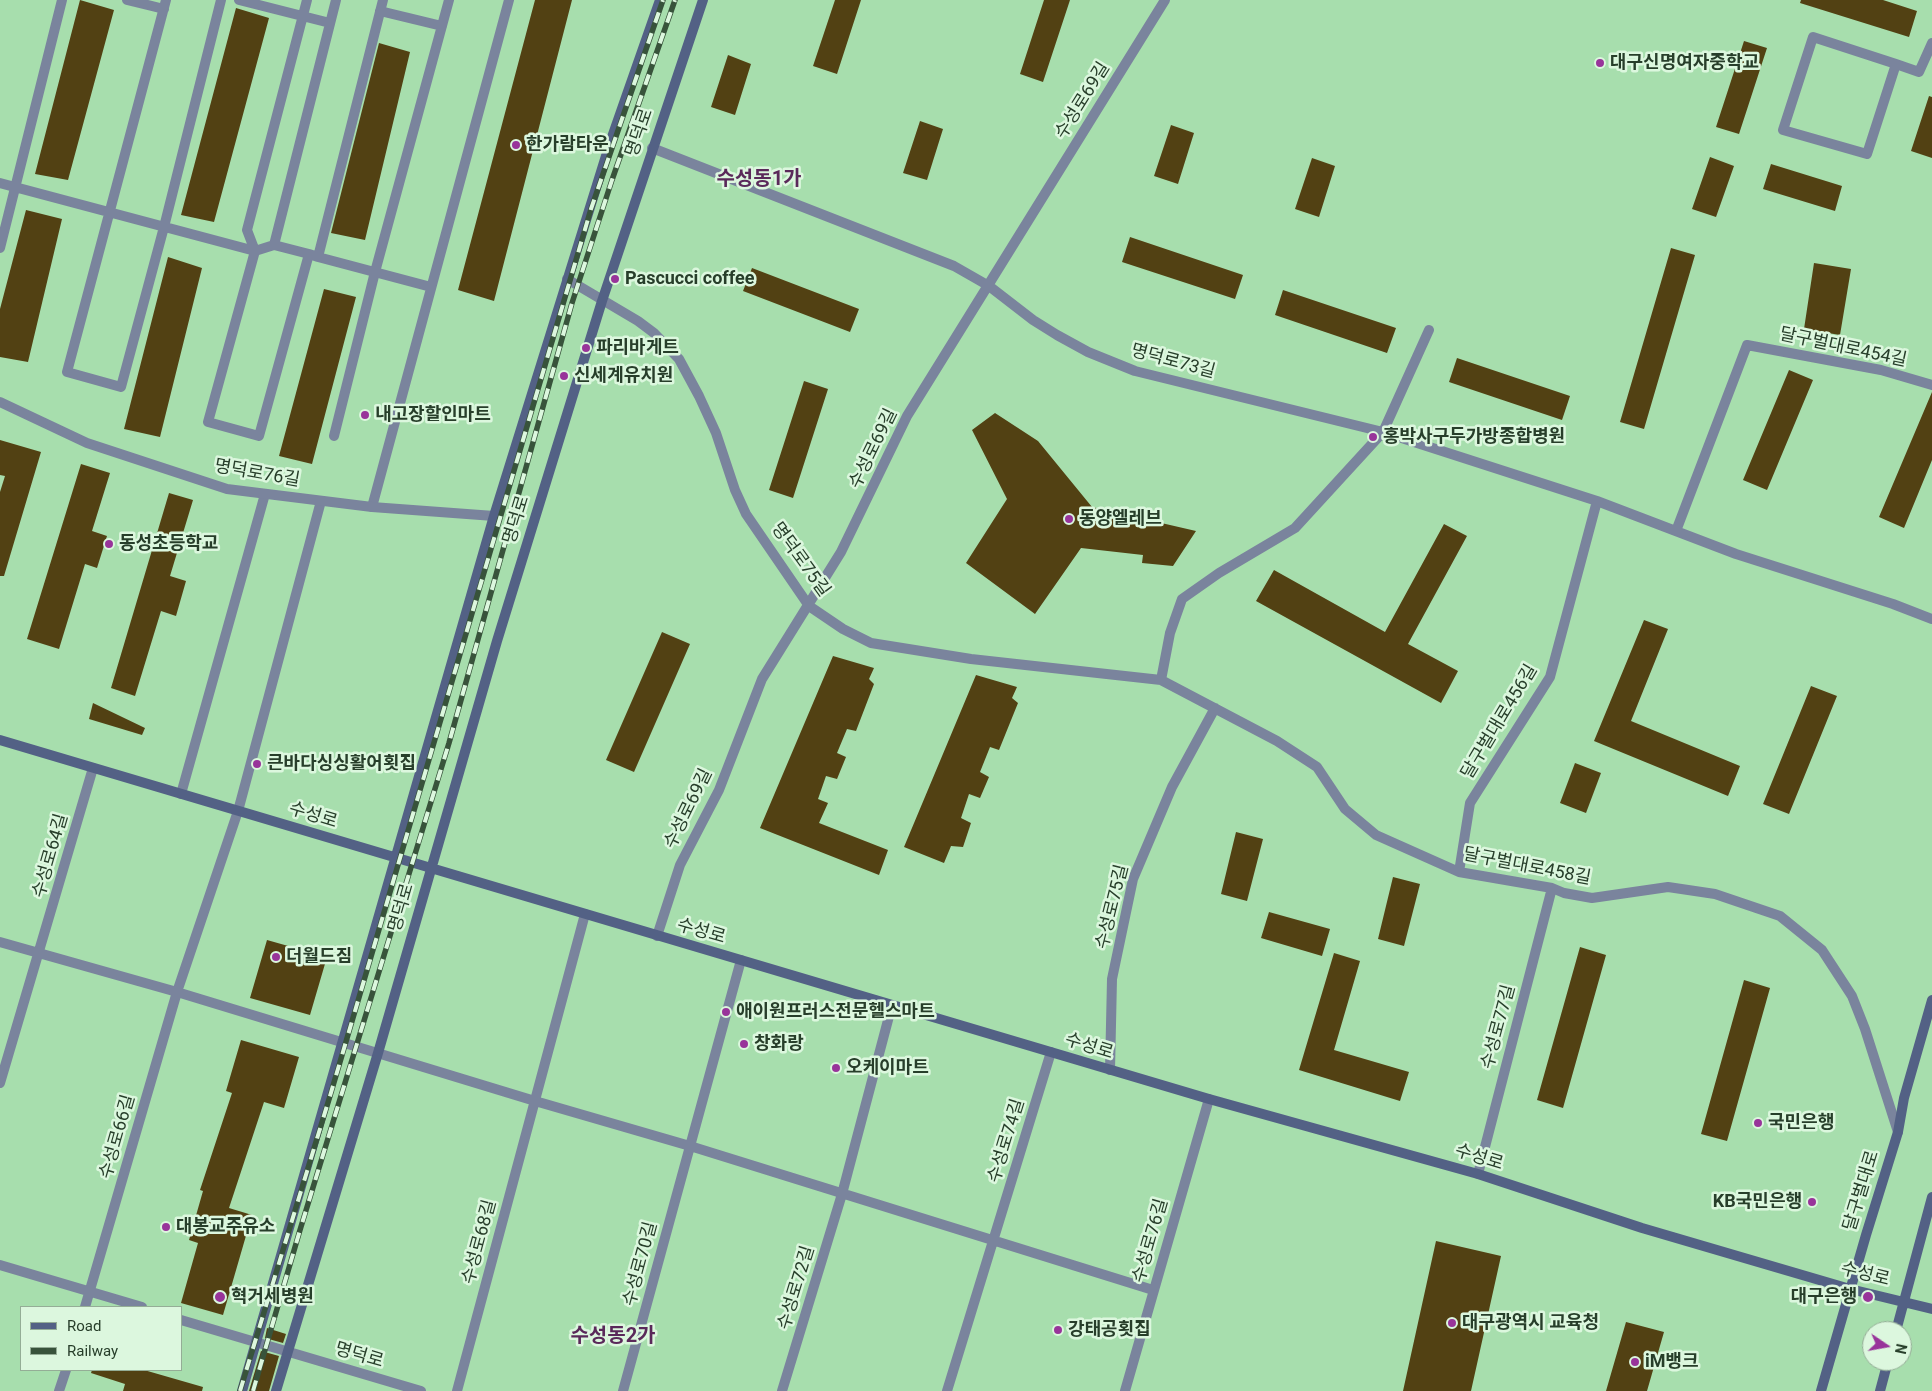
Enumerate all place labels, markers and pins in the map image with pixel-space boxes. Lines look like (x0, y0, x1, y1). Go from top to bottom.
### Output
place label: 대구신명여자중학교 (1610, 52, 1759, 74)
marker: 대구신명여자중학교 (1594, 57, 1606, 69)
place label: 한가람타운 (526, 134, 609, 156)
marker: 한가람타운 (510, 139, 522, 151)
place label: Pascucci coffee (625, 268, 754, 290)
marker: Pascucci coffee (609, 273, 621, 285)
place label: 파리바게트 (596, 337, 679, 359)
marker: 파리바게트 (580, 342, 592, 354)
place label: 신세계유치원 (574, 365, 673, 387)
marker: 신세계유치원 (558, 370, 570, 382)
place label: 내고장할인마트 (375, 404, 491, 426)
marker: 내고장할인마트 (359, 409, 371, 421)
place label: 홍박사구두가방종합병원 (1383, 426, 1565, 448)
marker: 홍박사구두가방종합병원 (1367, 431, 1379, 443)
place label: 동양엘레브 (1079, 508, 1162, 530)
marker: 동양엘레브 (1063, 513, 1075, 525)
place label: 동성초등학교 (119, 533, 218, 555)
marker: 동성초등학교 (103, 538, 115, 550)
place label: 큰바다싱싱활어횟집 (267, 753, 416, 775)
marker: 큰바다싱싱활어횟집 (251, 758, 263, 770)
place label: 더월드짐 (286, 946, 352, 968)
marker: 더월드짐 (270, 951, 282, 963)
place label: 애이원프러스전문헬스마트 (736, 1001, 935, 1023)
marker: 애이원프러스전문헬스마트 (720, 1006, 732, 1018)
place label: 창화랑 (754, 1033, 804, 1055)
marker: 창화랑 (738, 1038, 750, 1050)
place label: 오케이마트 (846, 1057, 929, 1079)
marker: 오케이마트 (830, 1062, 842, 1074)
place label: 국민은행 (1768, 1112, 1834, 1134)
marker: 국민은행 (1752, 1117, 1764, 1129)
place label: KB국민은행 (1713, 1191, 1802, 1213)
marker: KB국민은행 (1806, 1196, 1818, 1208)
place label: 대봉교주유소 (176, 1216, 275, 1238)
marker: 대봉교주유소 (160, 1221, 172, 1233)
place label: 혁거세병원 (231, 1286, 314, 1308)
place label: 대구은행 (1791, 1286, 1857, 1308)
marker: 혁거세병원 (213, 1290, 227, 1304)
marker: 대구은행 (1861, 1290, 1875, 1304)
place label: 대구광역시 교육청 (1462, 1312, 1599, 1334)
marker: 대구광역시 교육청 (1446, 1317, 1458, 1329)
place label: 강태공횟집 (1068, 1319, 1151, 1341)
marker: 강태공횟집 (1052, 1324, 1064, 1336)
place label: iM뱅크 (1645, 1351, 1699, 1373)
marker: iM뱅크 (1629, 1356, 1641, 1368)

